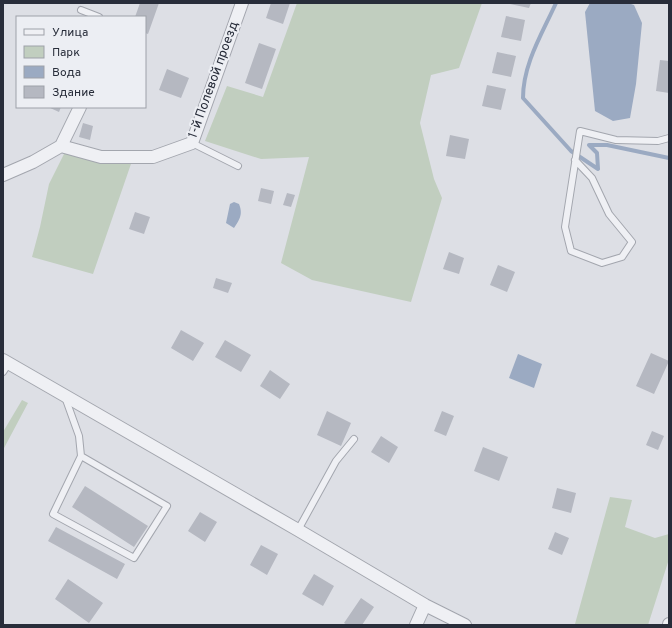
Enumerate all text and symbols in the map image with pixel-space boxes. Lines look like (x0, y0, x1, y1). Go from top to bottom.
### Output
legend (16, 16, 146, 108)
street label: 1-й Полевой проезд (185, 19, 243, 141)
text: Улица (52, 25, 88, 41)
text: Парк (52, 45, 80, 61)
text: Вода (52, 65, 81, 81)
text: Здание (52, 85, 95, 101)

